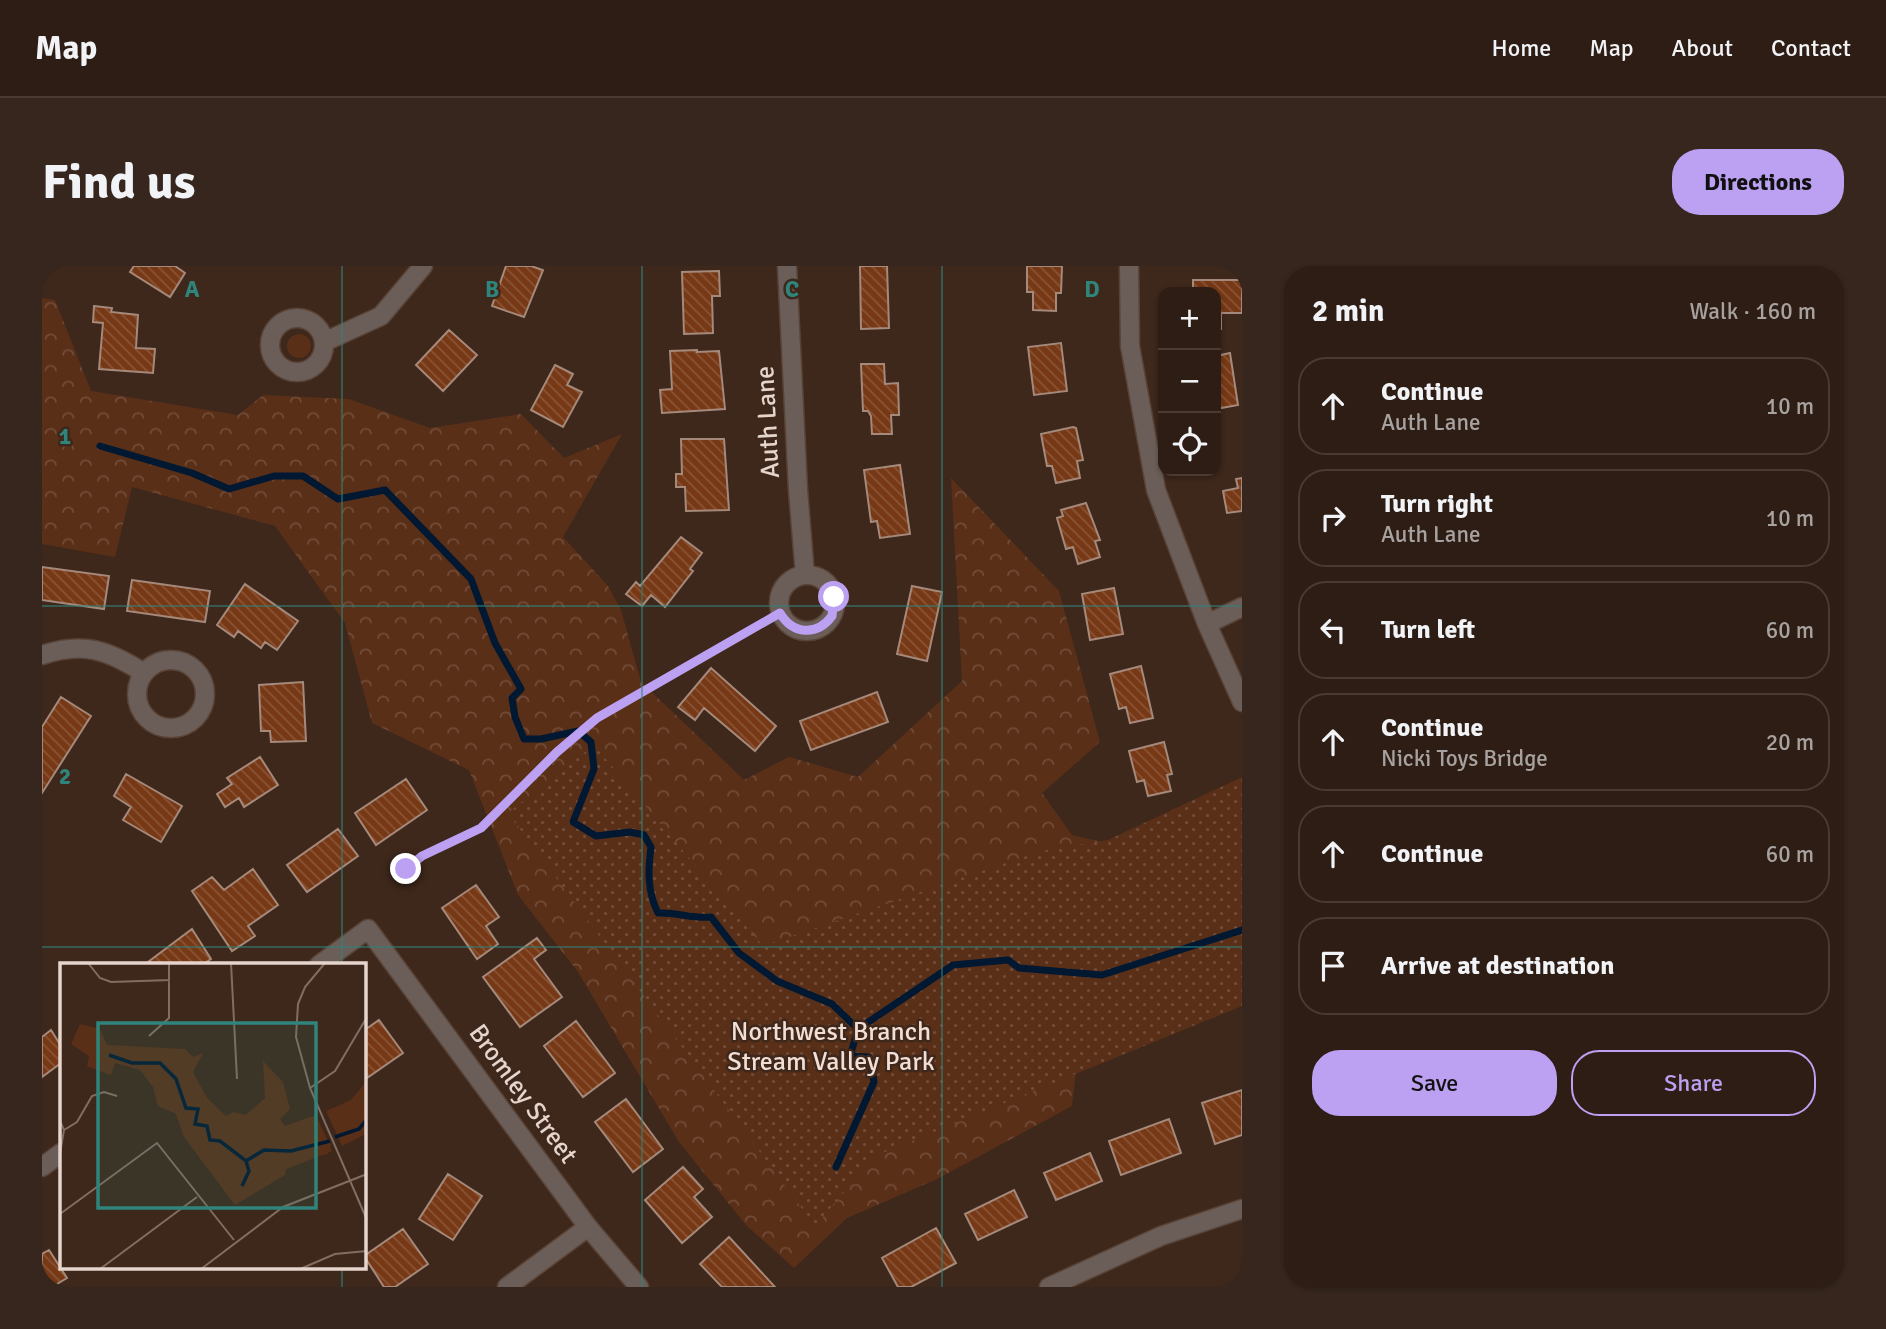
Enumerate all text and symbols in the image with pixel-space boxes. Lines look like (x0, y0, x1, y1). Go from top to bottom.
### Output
text: Map (35, 28, 97, 69)
text: Home (1491, 33, 1551, 63)
text: Map (1589, 33, 1634, 63)
text: About (1672, 33, 1733, 63)
text: Contact (1771, 33, 1851, 63)
button: Directions (1672, 149, 1844, 215)
text: Find us (42, 152, 195, 212)
text: A (185, 275, 200, 304)
text: B (485, 275, 499, 304)
text: C (785, 275, 799, 304)
text: D (1084, 275, 1100, 304)
map controls (1158, 287, 1221, 476)
button: + (1158, 287, 1221, 350)
text: 2 min (1312, 293, 1384, 330)
text: Walk · 160 m (1690, 297, 1816, 326)
button: − (1158, 350, 1221, 413)
street label: Auth Lane (749, 365, 787, 479)
text: Continue (1381, 376, 1483, 408)
icon: ahead (1314, 387, 1352, 425)
text: 10 m (1766, 392, 1814, 421)
text: Auth Lane (1381, 408, 1481, 437)
button: locate (1158, 413, 1221, 476)
text: 1 (59, 422, 71, 451)
text: Turn right (1381, 488, 1493, 520)
icon: right (1314, 499, 1352, 537)
text: 10 m (1766, 504, 1814, 533)
text: Auth Lane (1381, 520, 1481, 549)
route start (818, 581, 849, 612)
icon: left (1314, 611, 1352, 649)
text: Turn left (1381, 614, 1475, 646)
text: 60 m (1766, 616, 1814, 645)
text: Continue (1381, 712, 1483, 744)
icon: ahead (1314, 723, 1352, 761)
text: 20 m (1766, 728, 1814, 757)
text: Nicki Toys Bridge (1381, 744, 1548, 773)
text: 2 (59, 762, 71, 791)
icon: ahead (1314, 835, 1352, 873)
text: Continue (1381, 838, 1483, 870)
text: 60 m (1766, 840, 1814, 869)
route end (390, 853, 421, 884)
icon: arrive (1314, 947, 1352, 985)
text: Arrive at destination (1381, 950, 1614, 982)
inset map (60, 963, 366, 1270)
park label: Northwest Branch Stream Valley Park (727, 1016, 935, 1078)
street label: Bromley Street (462, 1018, 584, 1170)
button: Save (1312, 1050, 1557, 1116)
button: Share (1571, 1050, 1816, 1116)

